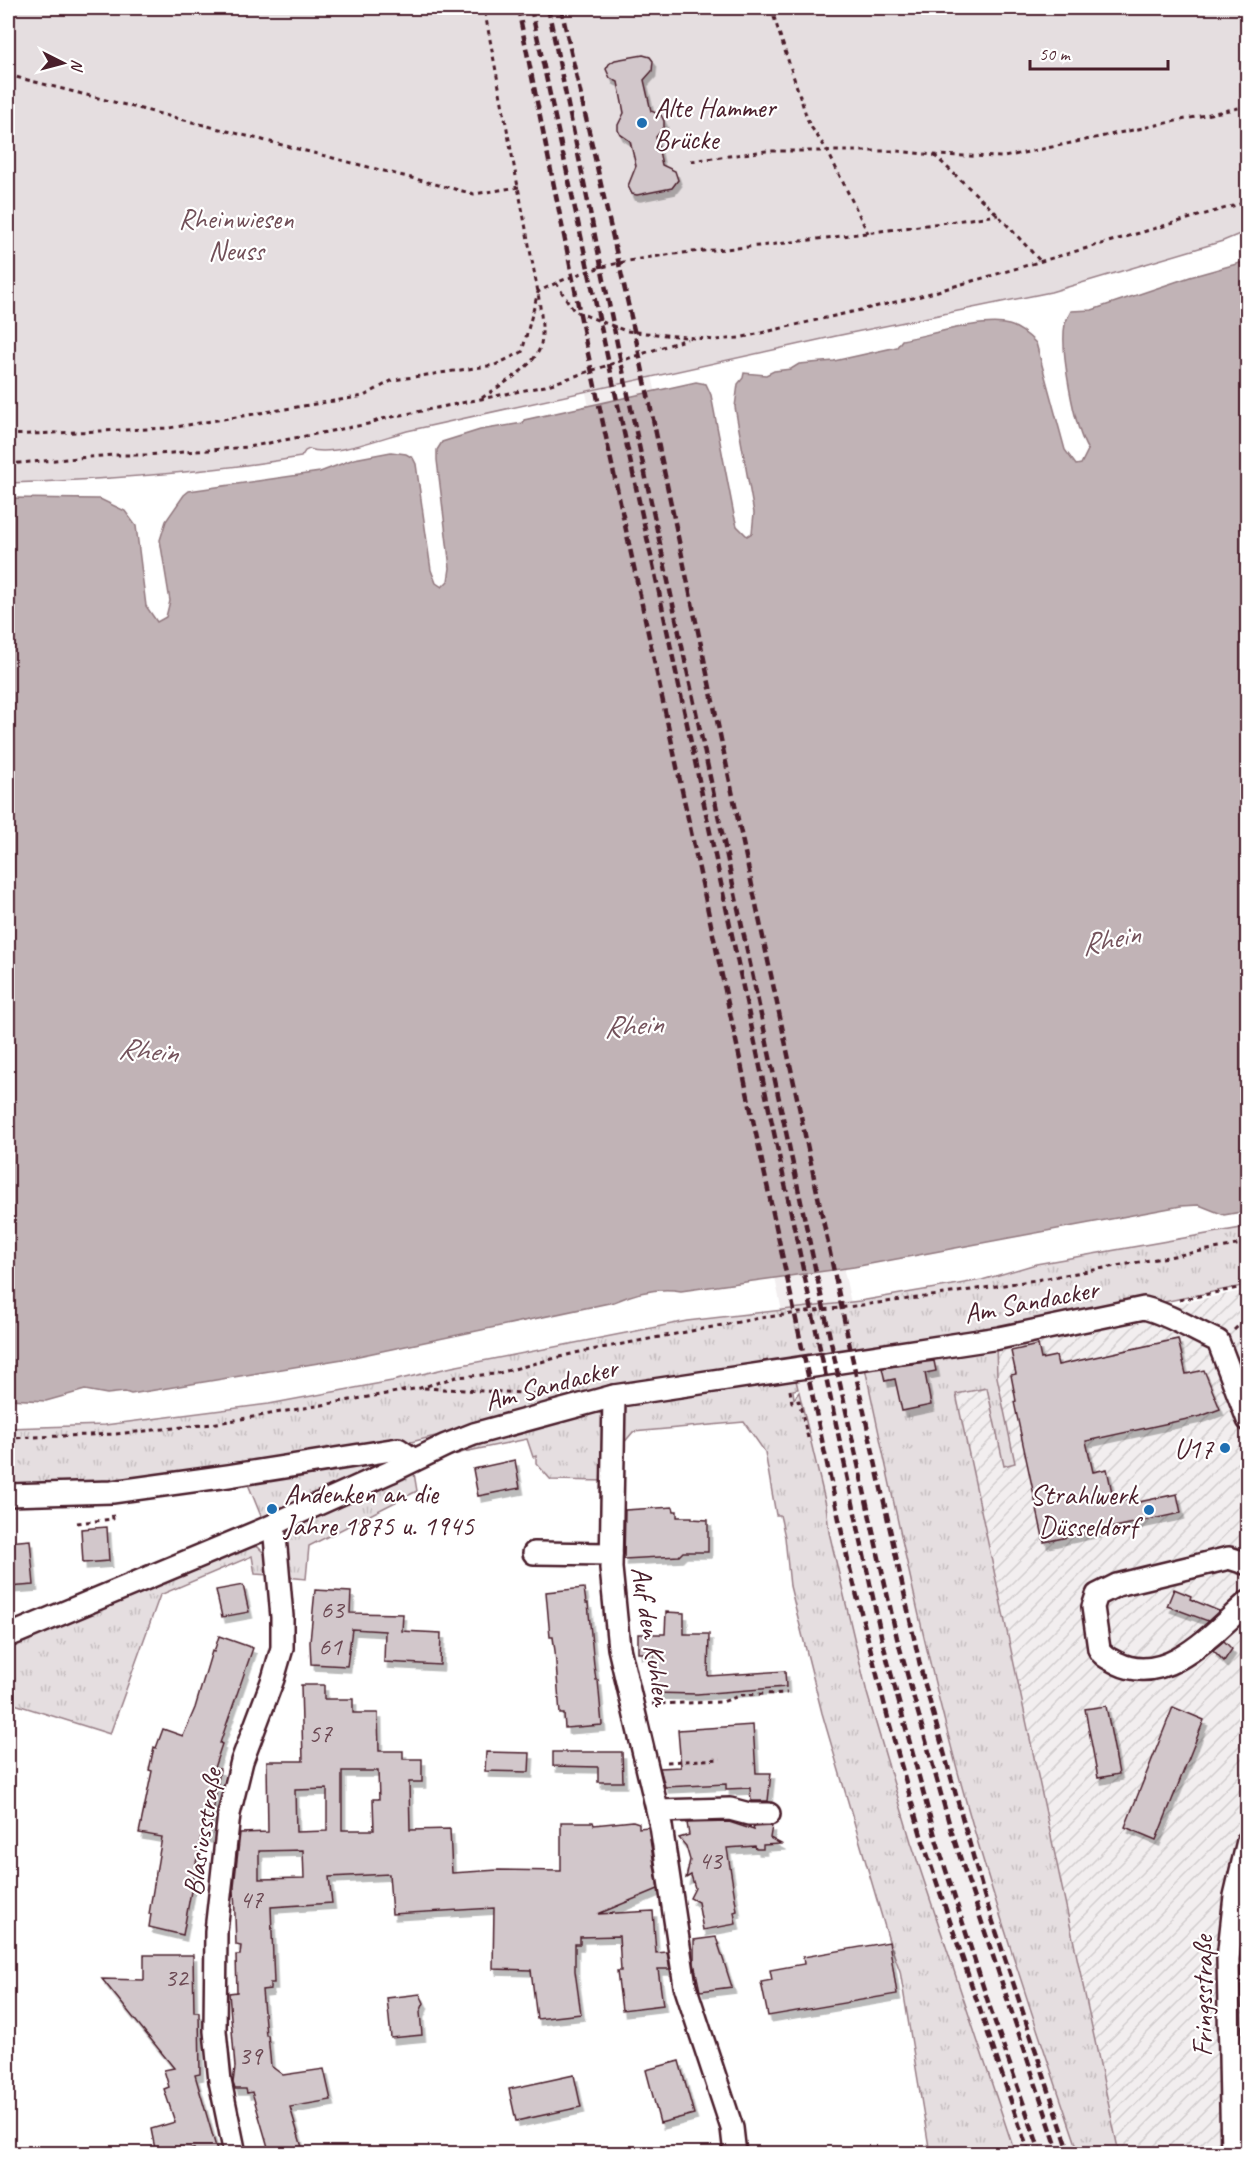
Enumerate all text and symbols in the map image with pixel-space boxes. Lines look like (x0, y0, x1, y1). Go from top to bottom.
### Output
north arrow (33, 33, 93, 93)
scale bar (1030, 33, 1168, 71)
text: 50 m (1039, 43, 1072, 65)
text: N (66, 58, 87, 74)
place label: Alte Hammer Brücke (654, 90, 777, 157)
marker: Alte Hammer Brücke (635, 116, 649, 130)
park label: Rheinwiesen Neuss (178, 201, 294, 268)
water label: Rhein (1077, 914, 1145, 964)
water label: Rhein (602, 1004, 666, 1046)
water label: Rhein (117, 1029, 181, 1072)
street label: Am Sandacker (961, 1270, 1103, 1331)
street label: Am Sandacker (481, 1349, 623, 1419)
place label: U17 (1174, 1431, 1214, 1466)
marker: U17 (1218, 1441, 1232, 1455)
place label: Andenken an die Jahre 1875 u. 1945 (282, 1476, 475, 1543)
place label: Strahlwerk Düsseldorf (1030, 1477, 1144, 1544)
marker: Andenken an die Jahre 1875 u. 1945 (265, 1502, 279, 1516)
marker: Strahlwerk Düsseldorf (1142, 1503, 1156, 1517)
street label: Auf den Kuhlen (624, 1564, 681, 1710)
house number: 63 (320, 1593, 346, 1626)
house number: 61 (318, 1630, 343, 1663)
house number: 57 (308, 1717, 333, 1750)
street label: Blasiusstraße (175, 1764, 230, 1898)
house number: 43 (698, 1844, 724, 1877)
house number: 47 (239, 1883, 264, 1916)
street label: Fringsstraße (1185, 1933, 1220, 2057)
house number: 32 (164, 1961, 190, 1994)
house number: 39 (238, 2039, 264, 2072)

